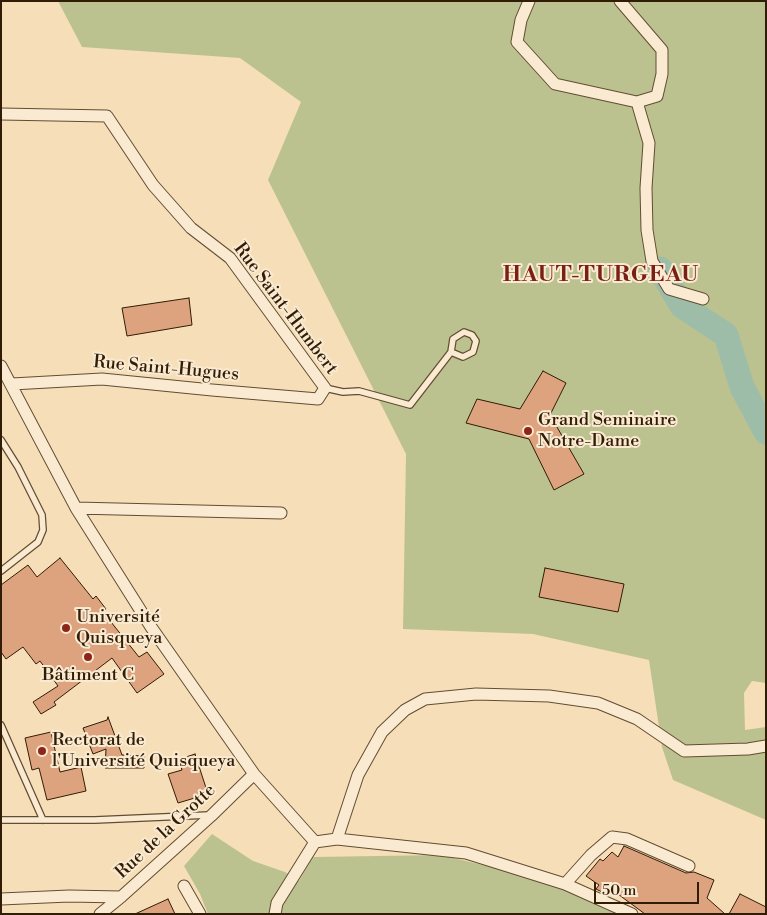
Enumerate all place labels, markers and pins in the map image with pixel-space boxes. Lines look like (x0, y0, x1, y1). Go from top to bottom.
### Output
place label: Grand Seminaire Notre-Dame (538, 410, 676, 452)
marker: Grand Seminaire Notre-Dame (522, 425, 534, 437)
place label: Université Quisqueya (76, 607, 162, 650)
marker: Université Quisqueya (60, 622, 72, 634)
marker: Bâtiment C (82, 651, 94, 663)
place label: Bâtiment C (42, 665, 134, 687)
place label: Rectorat de l'Université Quisqueya (52, 730, 235, 772)
marker: Rectorat de l'Université Quisqueya (36, 745, 48, 757)

